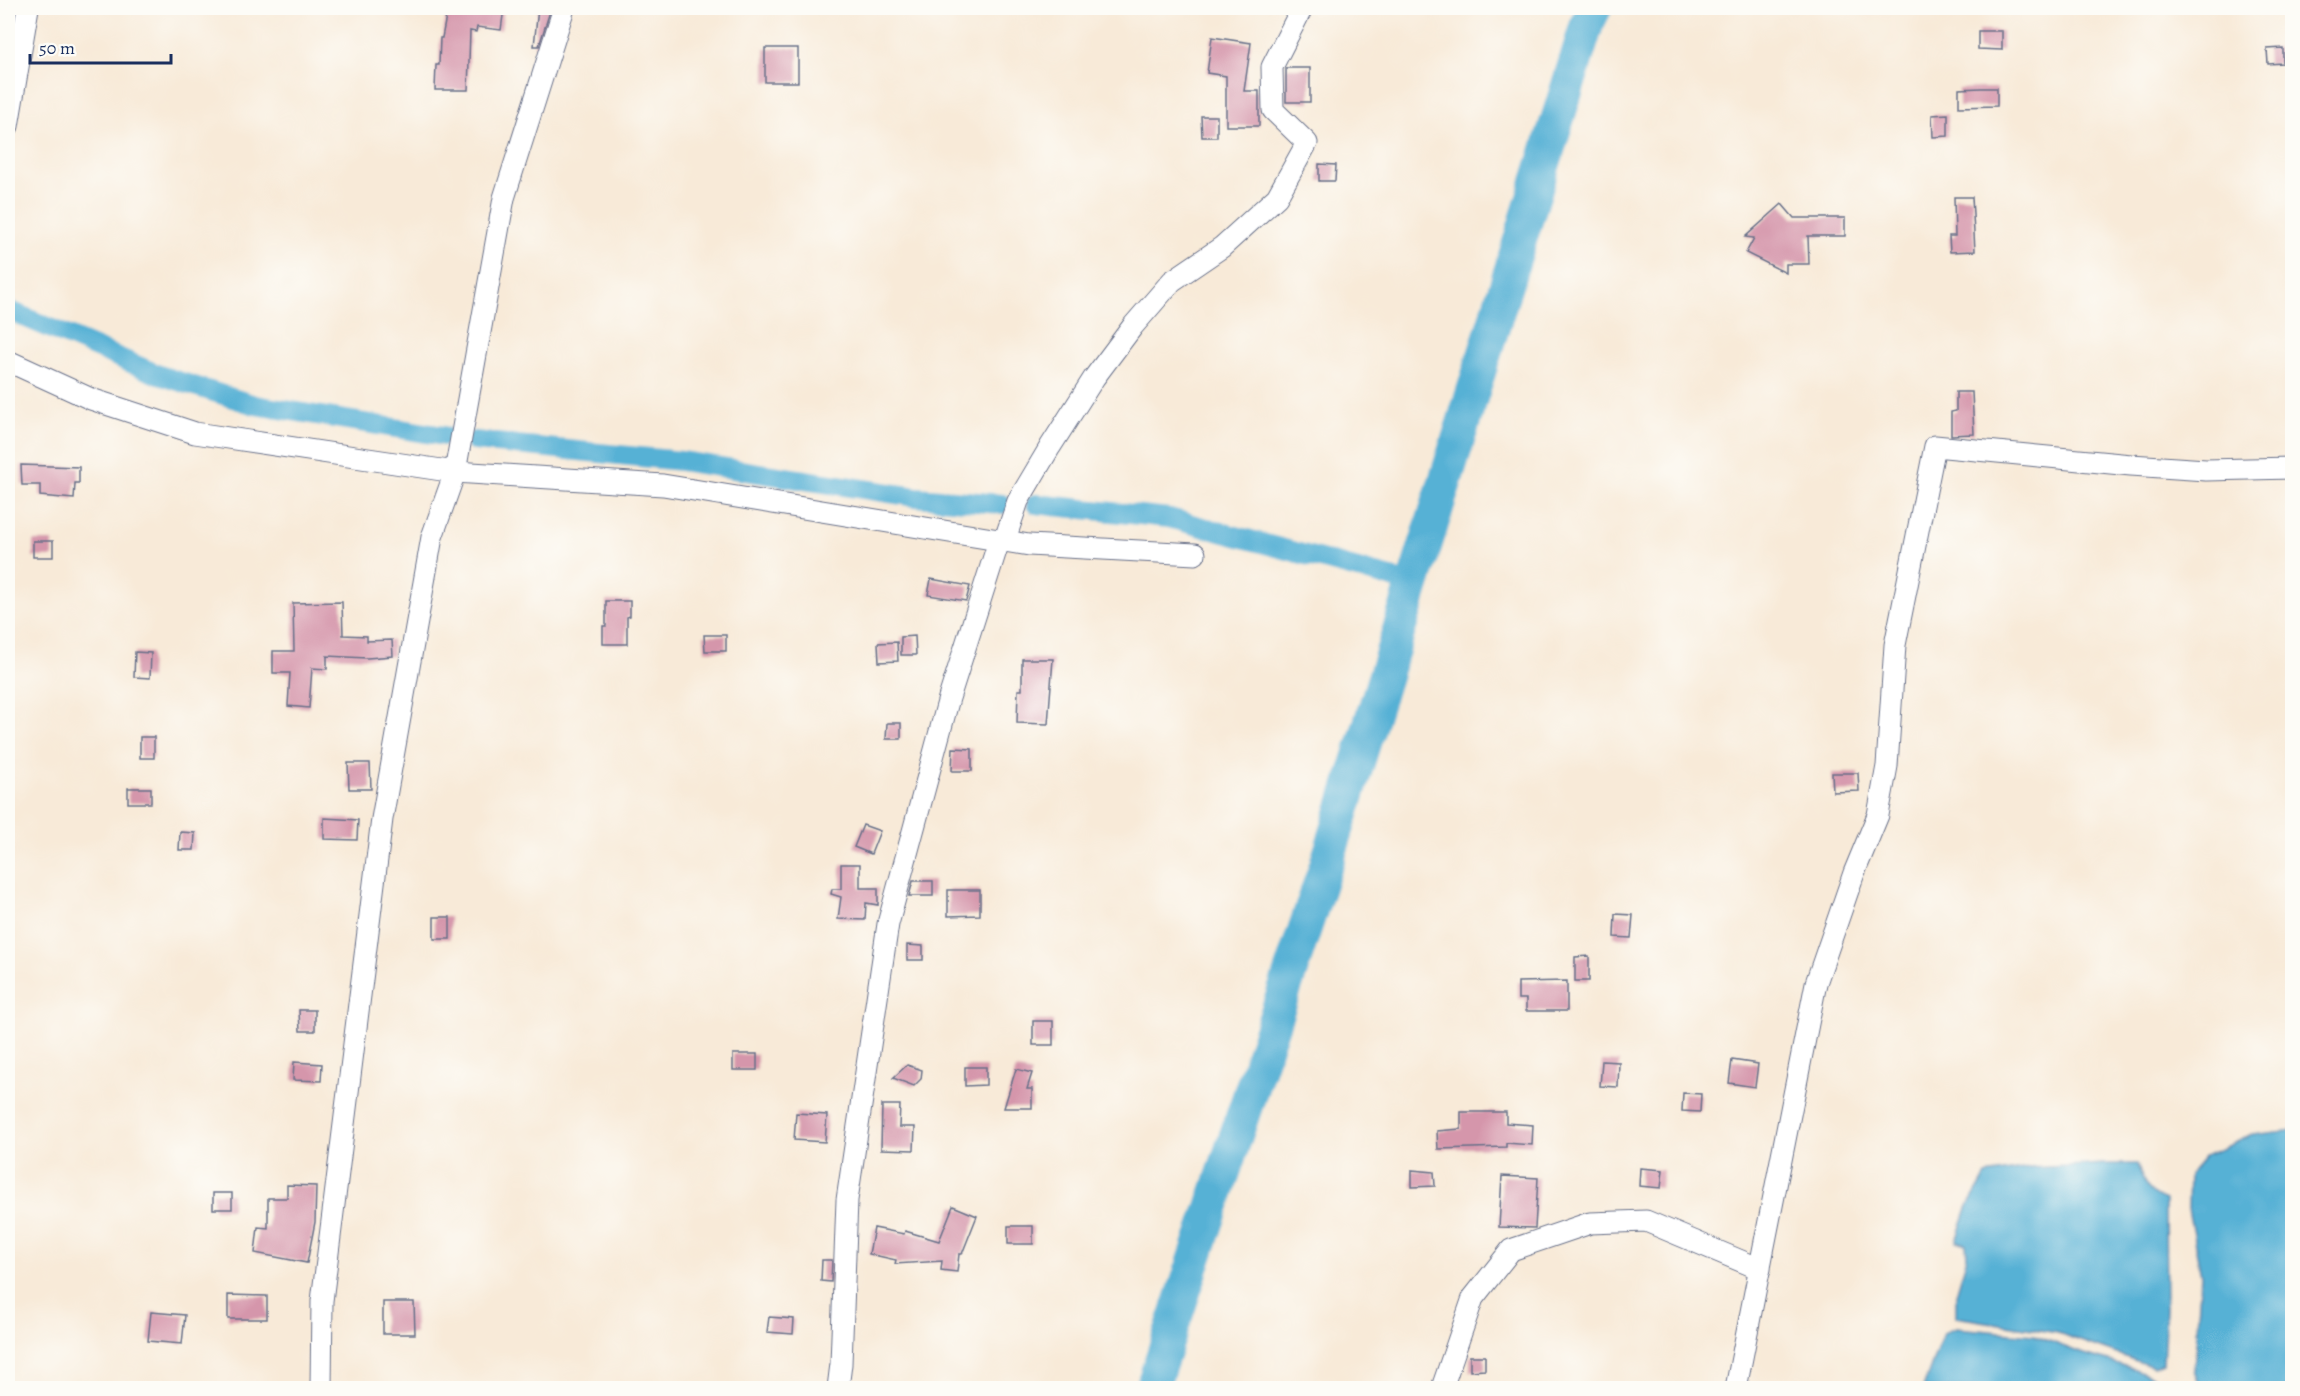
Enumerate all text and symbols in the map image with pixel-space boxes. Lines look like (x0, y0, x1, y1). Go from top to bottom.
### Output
scale bar (30, 27, 171, 65)
text: 50 m (39, 36, 75, 60)

